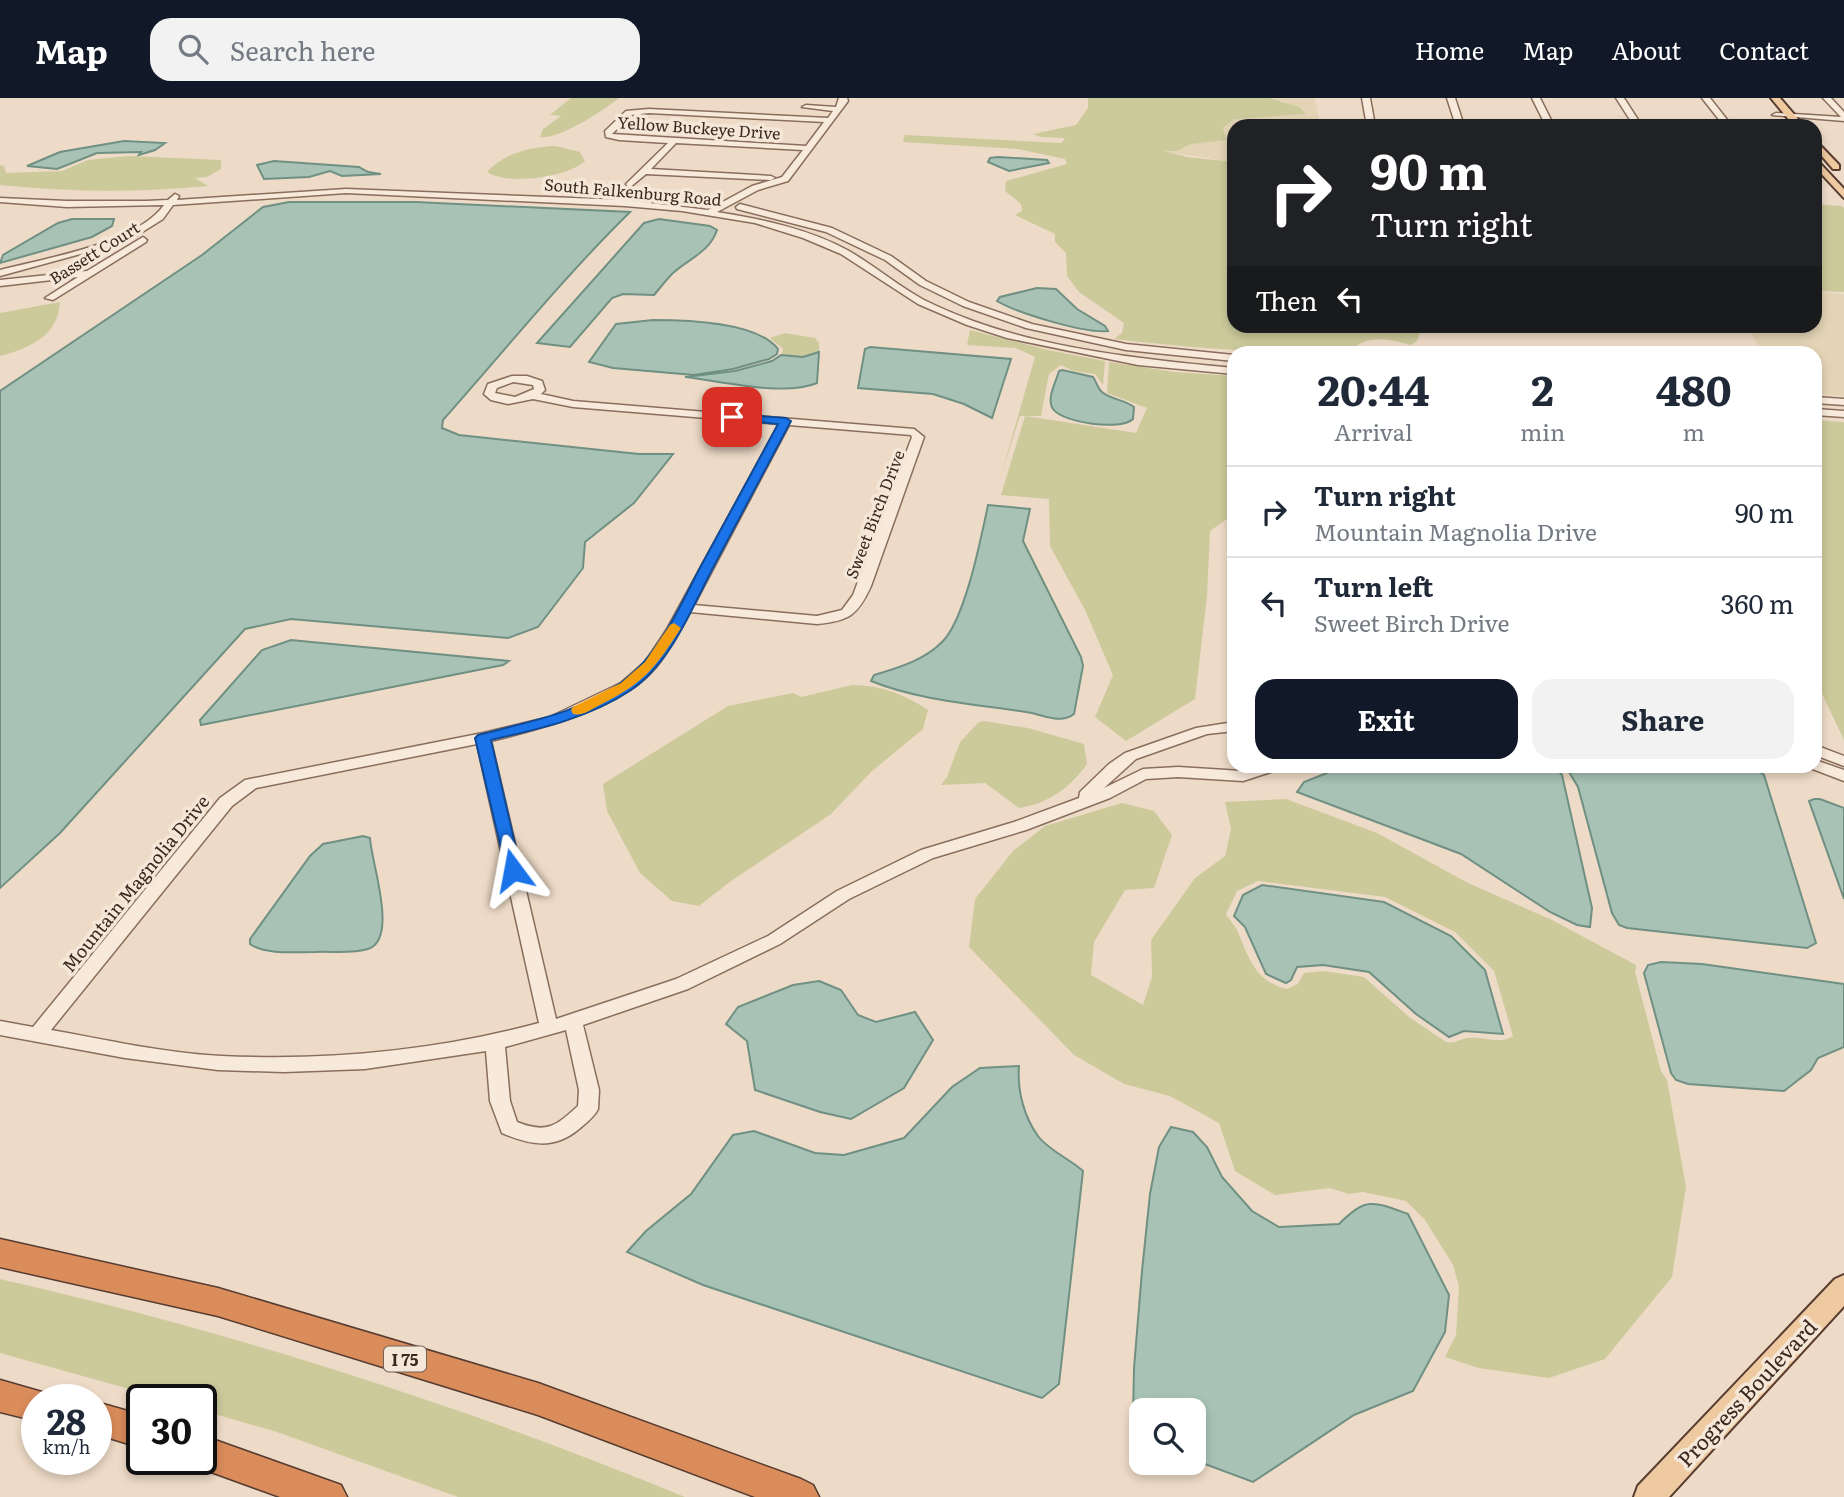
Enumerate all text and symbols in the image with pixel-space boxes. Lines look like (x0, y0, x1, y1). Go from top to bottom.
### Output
search box (150, 18, 640, 81)
text: Map (35, 25, 108, 74)
icon: search (174, 30, 212, 68)
text: Search here (230, 30, 376, 69)
text: Home (1415, 32, 1484, 67)
text: Map (1522, 32, 1573, 67)
text: About (1611, 32, 1681, 67)
text: Contact (1719, 32, 1809, 67)
street label: Yellow Buckeye Drive (617, 109, 781, 145)
text: 90 m (1370, 132, 1487, 205)
icon: right (1255, 147, 1346, 238)
street label: South Falkenburg Road (543, 171, 723, 211)
text: Turn right (1370, 199, 1532, 247)
street label: Bassett Court (44, 214, 144, 289)
text: Then (1255, 280, 1317, 319)
icon: left (1331, 280, 1369, 318)
text: 20:44 (1317, 357, 1430, 419)
text: 2 (1531, 357, 1554, 419)
text: 480 (1656, 357, 1732, 419)
pin (702, 387, 762, 447)
icon: arrive (713, 398, 751, 436)
text: Arrival (1334, 414, 1413, 448)
text: min (1520, 414, 1565, 448)
text: m (1682, 414, 1705, 448)
street label: Sweet Birch Drive (838, 446, 910, 582)
text: Turn right (1314, 475, 1456, 514)
text: 90 m (1735, 492, 1794, 531)
icon: right (1255, 493, 1293, 531)
text: Mountain Magnolia Drive (1314, 514, 1597, 548)
text: Turn left (1314, 566, 1433, 605)
text: 360 m (1720, 583, 1794, 622)
icon: left (1255, 584, 1293, 622)
text: Sweet Birch Drive (1314, 605, 1509, 639)
button: Exit (1255, 679, 1518, 759)
button: Share (1532, 679, 1794, 759)
street label: Mountain Magnolia Drive (55, 788, 215, 978)
position arrow (476, 833, 550, 907)
street label: Progress Boulevard (1669, 1311, 1823, 1473)
road number: I 75 (384, 1346, 426, 1372)
speed limit sign: 30 (126, 1384, 217, 1475)
text: 28 (47, 1394, 86, 1446)
map controls (1129, 1398, 1206, 1475)
button: search (1129, 1398, 1206, 1475)
text: km/h (43, 1433, 90, 1460)

